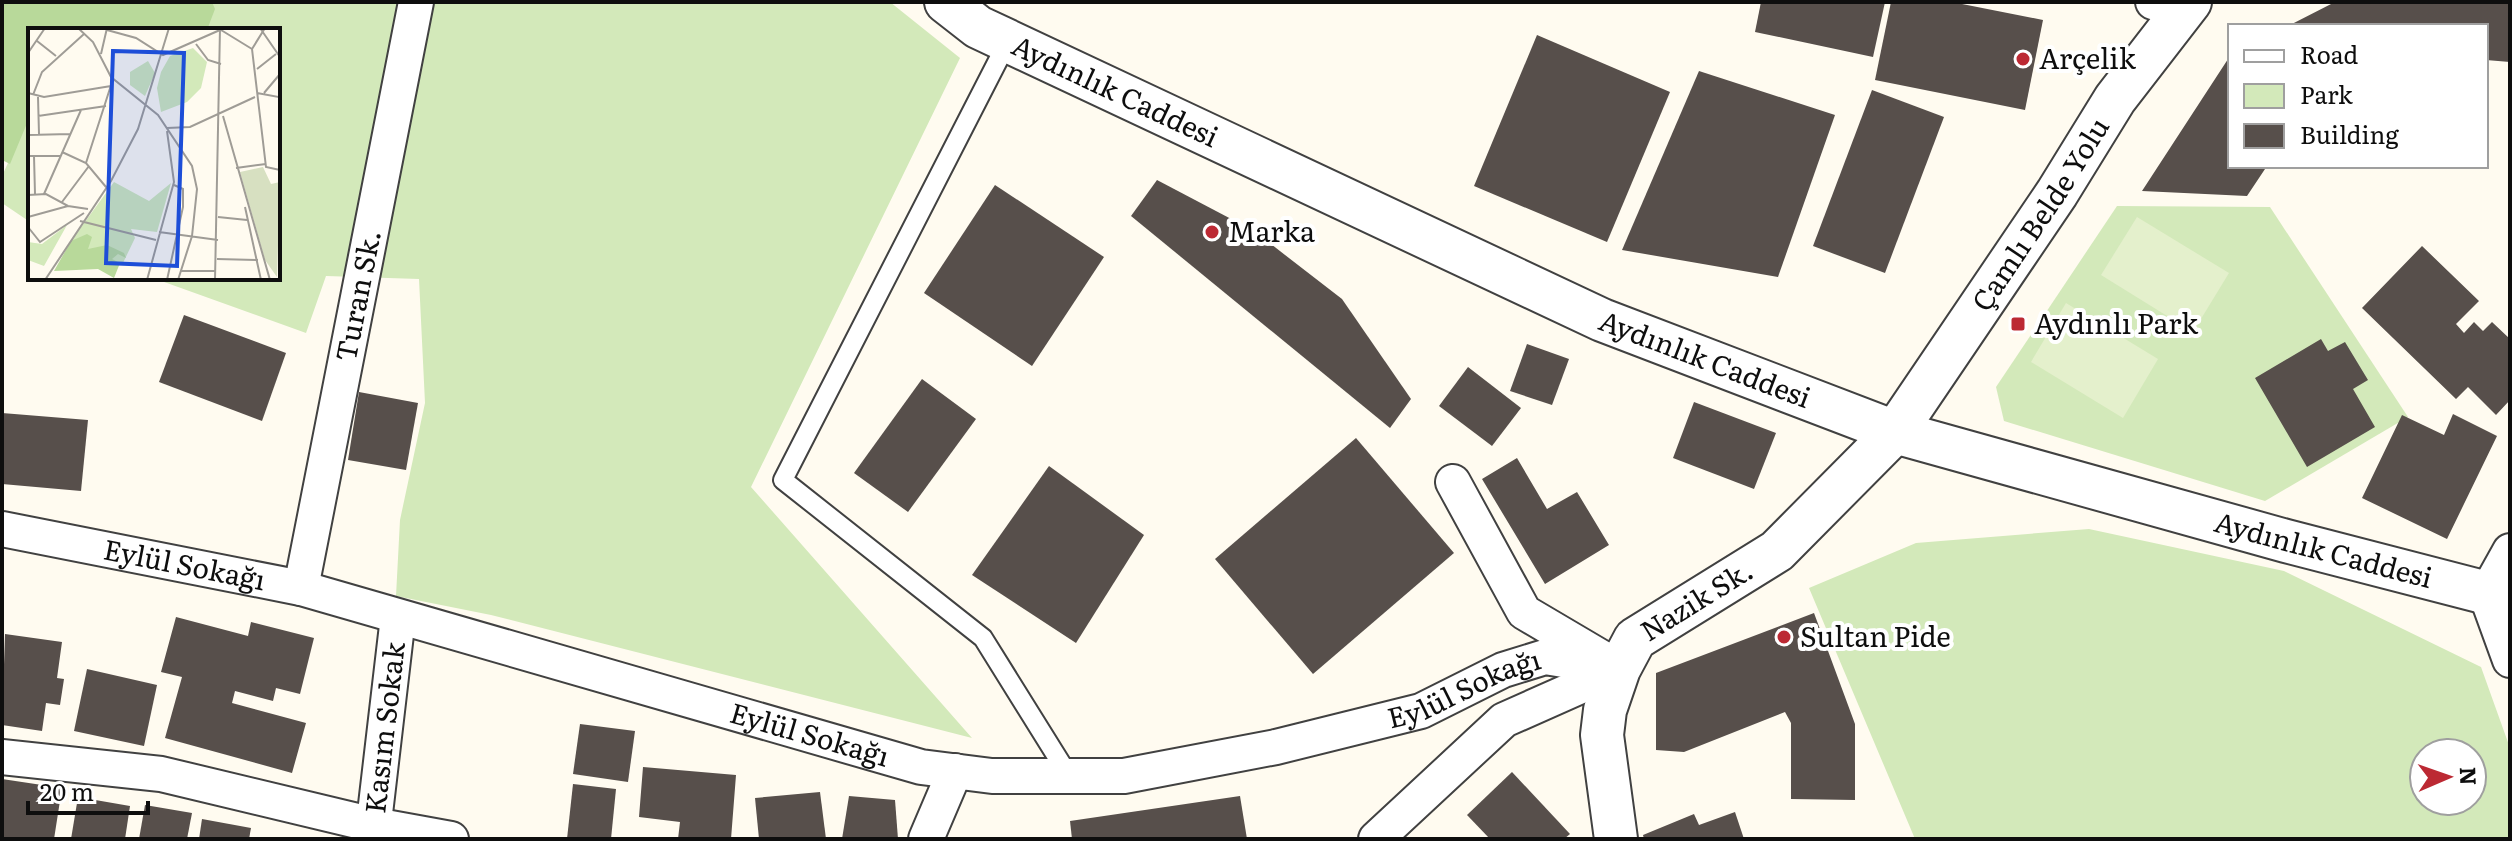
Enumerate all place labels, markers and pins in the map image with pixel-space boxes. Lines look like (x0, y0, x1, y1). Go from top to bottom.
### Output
place label: Arçelik (2039, 36, 2137, 78)
marker: Arçelik (2014, 50, 2032, 68)
place label: Marka (1228, 209, 1315, 251)
marker: Marka (1203, 223, 1221, 241)
place label: Aydınlı Park (2034, 301, 2199, 343)
marker: Aydınlı Park (2009, 315, 2027, 333)
place label: Sultan Pide (1800, 614, 1951, 656)
marker: Sultan Pide (1775, 628, 1793, 646)

